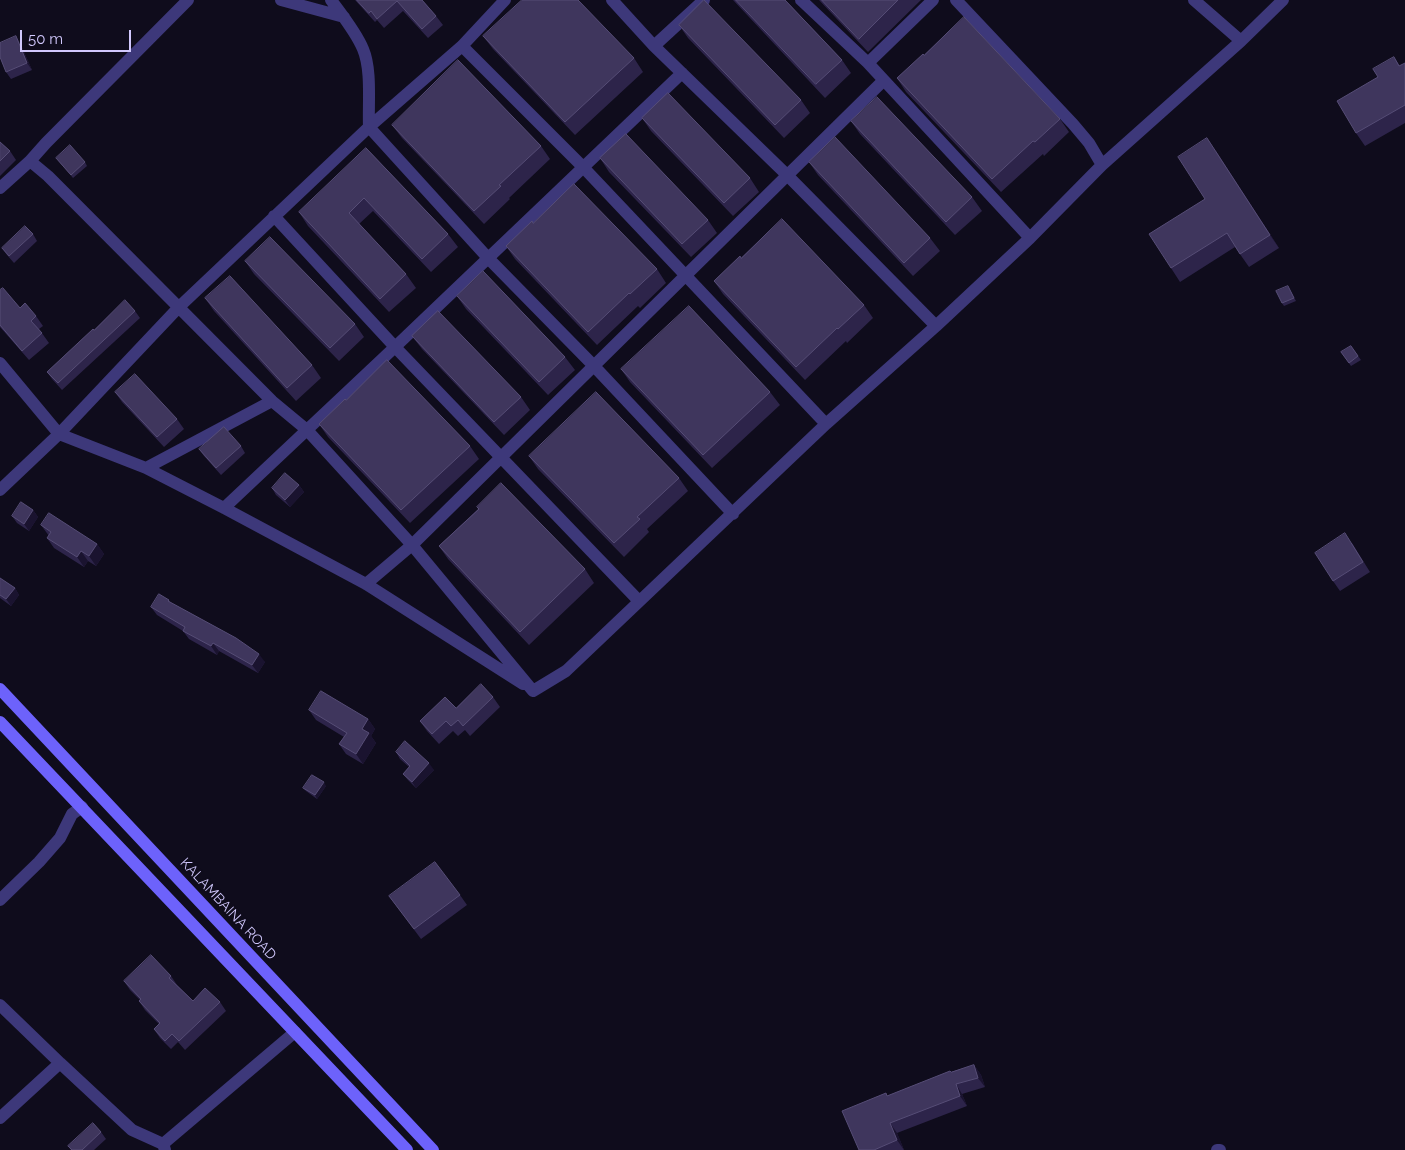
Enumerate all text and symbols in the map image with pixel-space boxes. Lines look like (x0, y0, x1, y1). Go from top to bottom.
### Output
scale bar (22, 20, 134, 52)
text: 50 m (28, 30, 63, 48)
street label: KALAMBAINA ROAD (176, 855, 280, 963)

